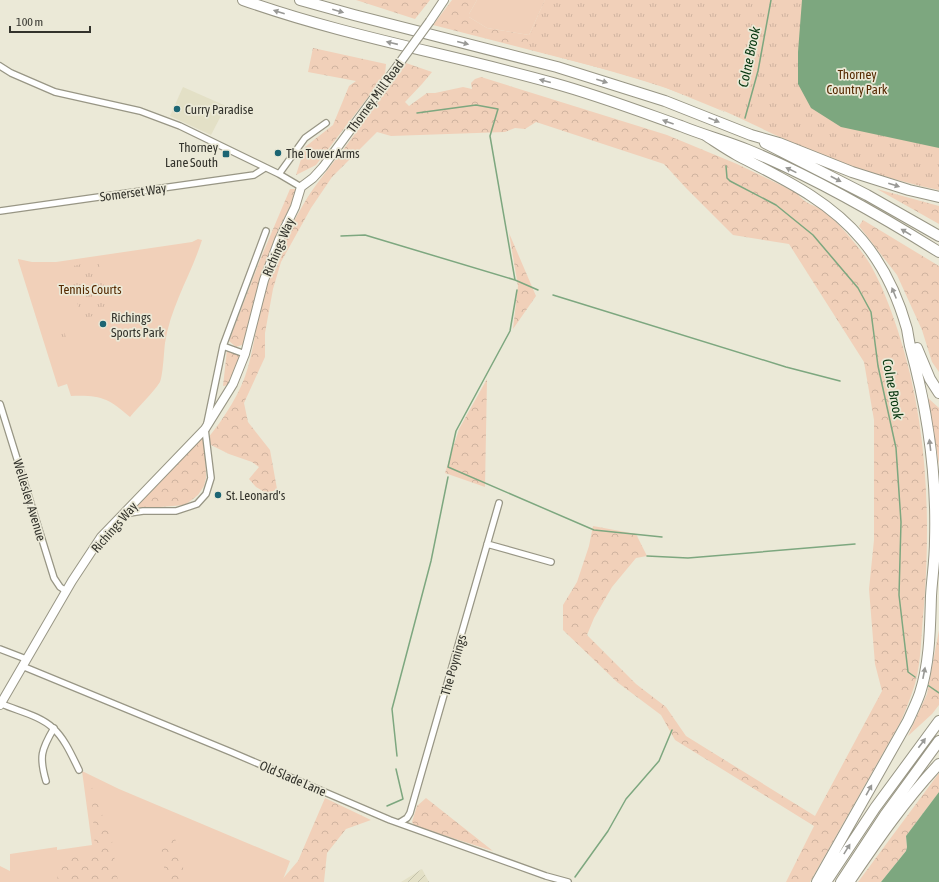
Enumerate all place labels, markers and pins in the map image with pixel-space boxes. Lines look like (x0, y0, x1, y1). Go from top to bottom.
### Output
place label: Curry Paradise (185, 102, 253, 117)
marker: Curry Paradise (172, 104, 182, 114)
place label: Thorney Lane South (165, 140, 219, 170)
place label: The Tower Arms (286, 146, 360, 161)
marker: The Tower Arms (273, 148, 283, 158)
marker: Thorney Lane South (221, 149, 231, 159)
place label: Richings Sports Park (111, 310, 165, 340)
marker: Richings Sports Park (98, 319, 108, 329)
place label: St. Leonard's (226, 488, 286, 503)
marker: St. Leonard's (213, 490, 223, 500)

